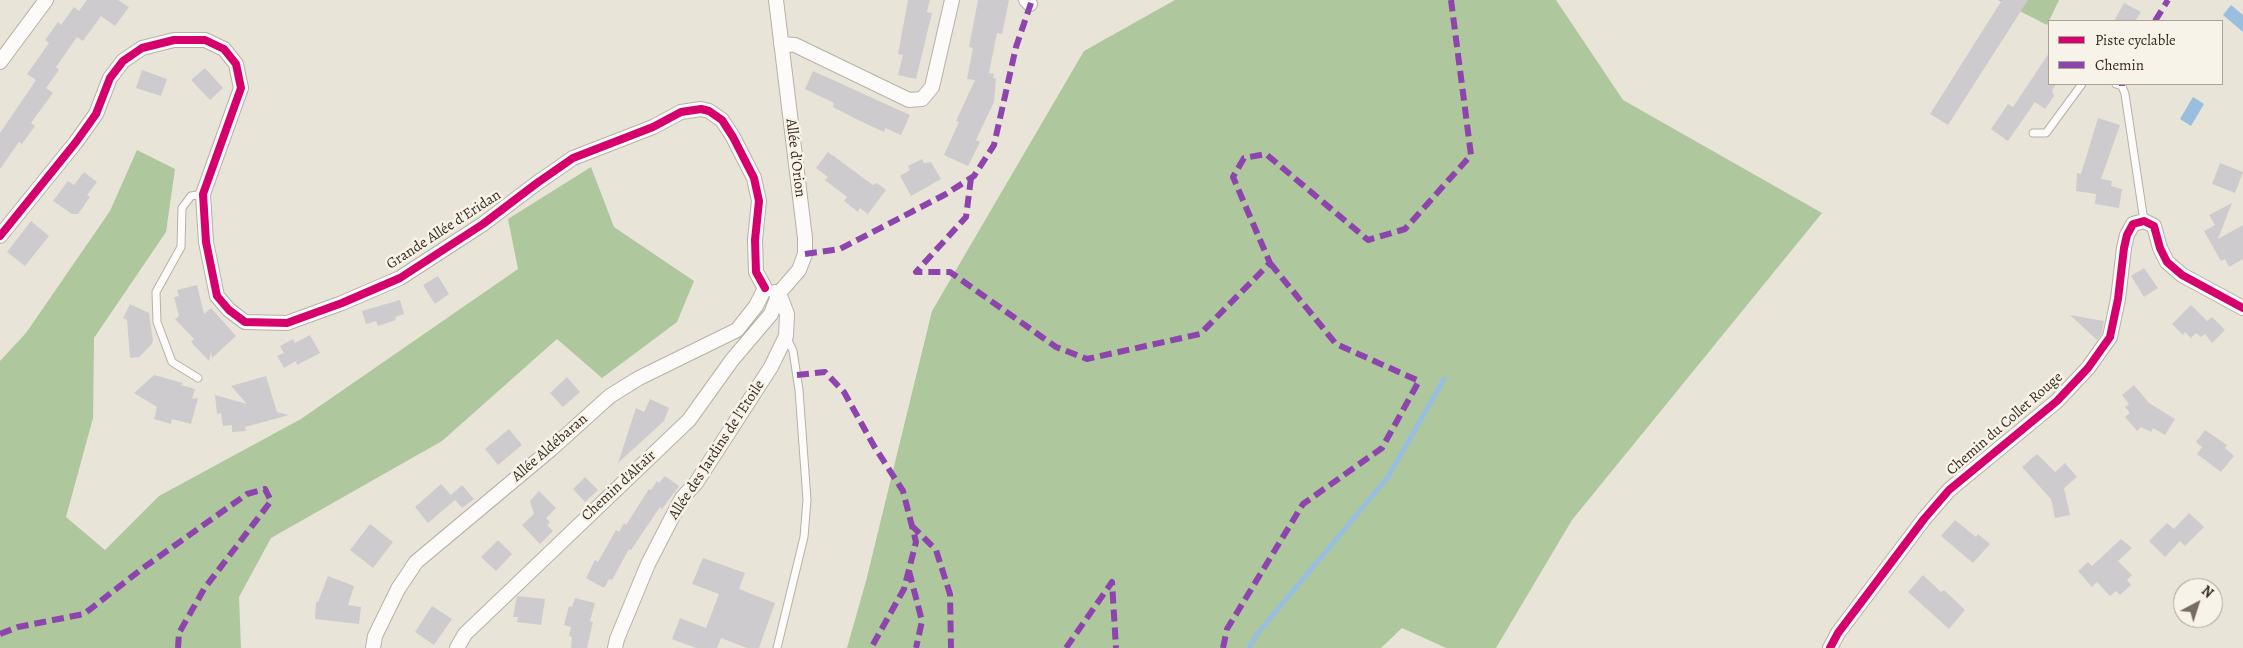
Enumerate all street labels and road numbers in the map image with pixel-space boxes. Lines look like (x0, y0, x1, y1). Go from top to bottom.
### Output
street label: Allée d'Orion (781, 118, 809, 198)
street label: Grande Allée d'Eridan (383, 186, 505, 274)
street label: Chemin du Collet Rouge (1943, 369, 2067, 479)
street label: Allée des Jardins de l'Etoile (665, 377, 769, 523)
street label: Allée Aldébaran (508, 410, 592, 486)
street label: Chemin d'Altaïr (578, 447, 660, 525)

